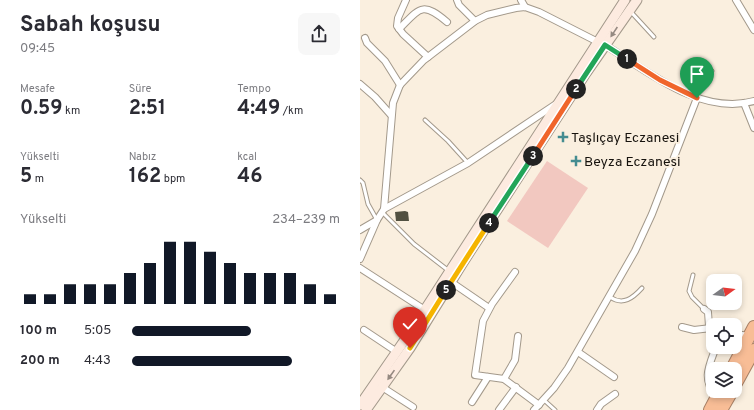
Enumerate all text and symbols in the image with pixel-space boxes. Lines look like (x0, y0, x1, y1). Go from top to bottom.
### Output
text: Sabah koşusu (20, 12, 161, 39)
button: share (298, 13, 340, 55)
one-way arrow (610, 26, 618, 37)
text: 09:45 (20, 41, 55, 57)
pin: 1 (617, 49, 637, 69)
text: 1 (625, 52, 629, 66)
pin (680, 57, 714, 98)
icon: arrive (686, 63, 708, 85)
pin: 2 (566, 79, 586, 99)
text: Mesafe (20, 82, 55, 96)
text: Süre (129, 82, 151, 96)
text: Tempo (237, 82, 271, 96)
text: 2 (573, 82, 579, 96)
text: 0.59 (20, 96, 63, 122)
text: 2:51 (129, 96, 166, 122)
text: 4:49 (237, 96, 280, 122)
text: km (63, 104, 80, 118)
text: /km (280, 104, 303, 118)
place label: Taşlıçay Eczanesi (571, 130, 679, 147)
marker: Taşlıçay Eczanesi (558, 132, 568, 142)
pin: 3 (523, 146, 543, 166)
text: 3 (530, 149, 536, 163)
text: Yükselti (20, 150, 59, 164)
text: Nabız (129, 150, 156, 164)
text: kcal (237, 150, 257, 164)
place label: Beyza Eczanesi (584, 154, 681, 171)
marker: Beyza Eczanesi (571, 156, 581, 166)
text: 5 (20, 164, 32, 190)
text: 162 (129, 164, 161, 190)
text: 46 (237, 164, 262, 190)
text: m (32, 172, 44, 186)
text: bpm (161, 172, 185, 186)
text: Yükselti (20, 212, 66, 228)
text: 234–239 m (272, 212, 340, 228)
pin: 4 (479, 213, 499, 233)
text: 4 (485, 216, 493, 230)
north arrow (706, 274, 742, 310)
map controls (706, 274, 742, 398)
pin: 5 (436, 280, 456, 300)
text: 5 (443, 283, 449, 297)
pin (393, 307, 427, 348)
icon: check (399, 313, 421, 335)
button: locate (706, 318, 742, 354)
text: 100 m (20, 323, 57, 339)
text: 5:05 (84, 323, 111, 339)
text: 200 m (20, 353, 60, 369)
text: 4:43 (84, 353, 111, 369)
button: layers (706, 362, 742, 398)
one-way arrow (387, 370, 395, 381)

